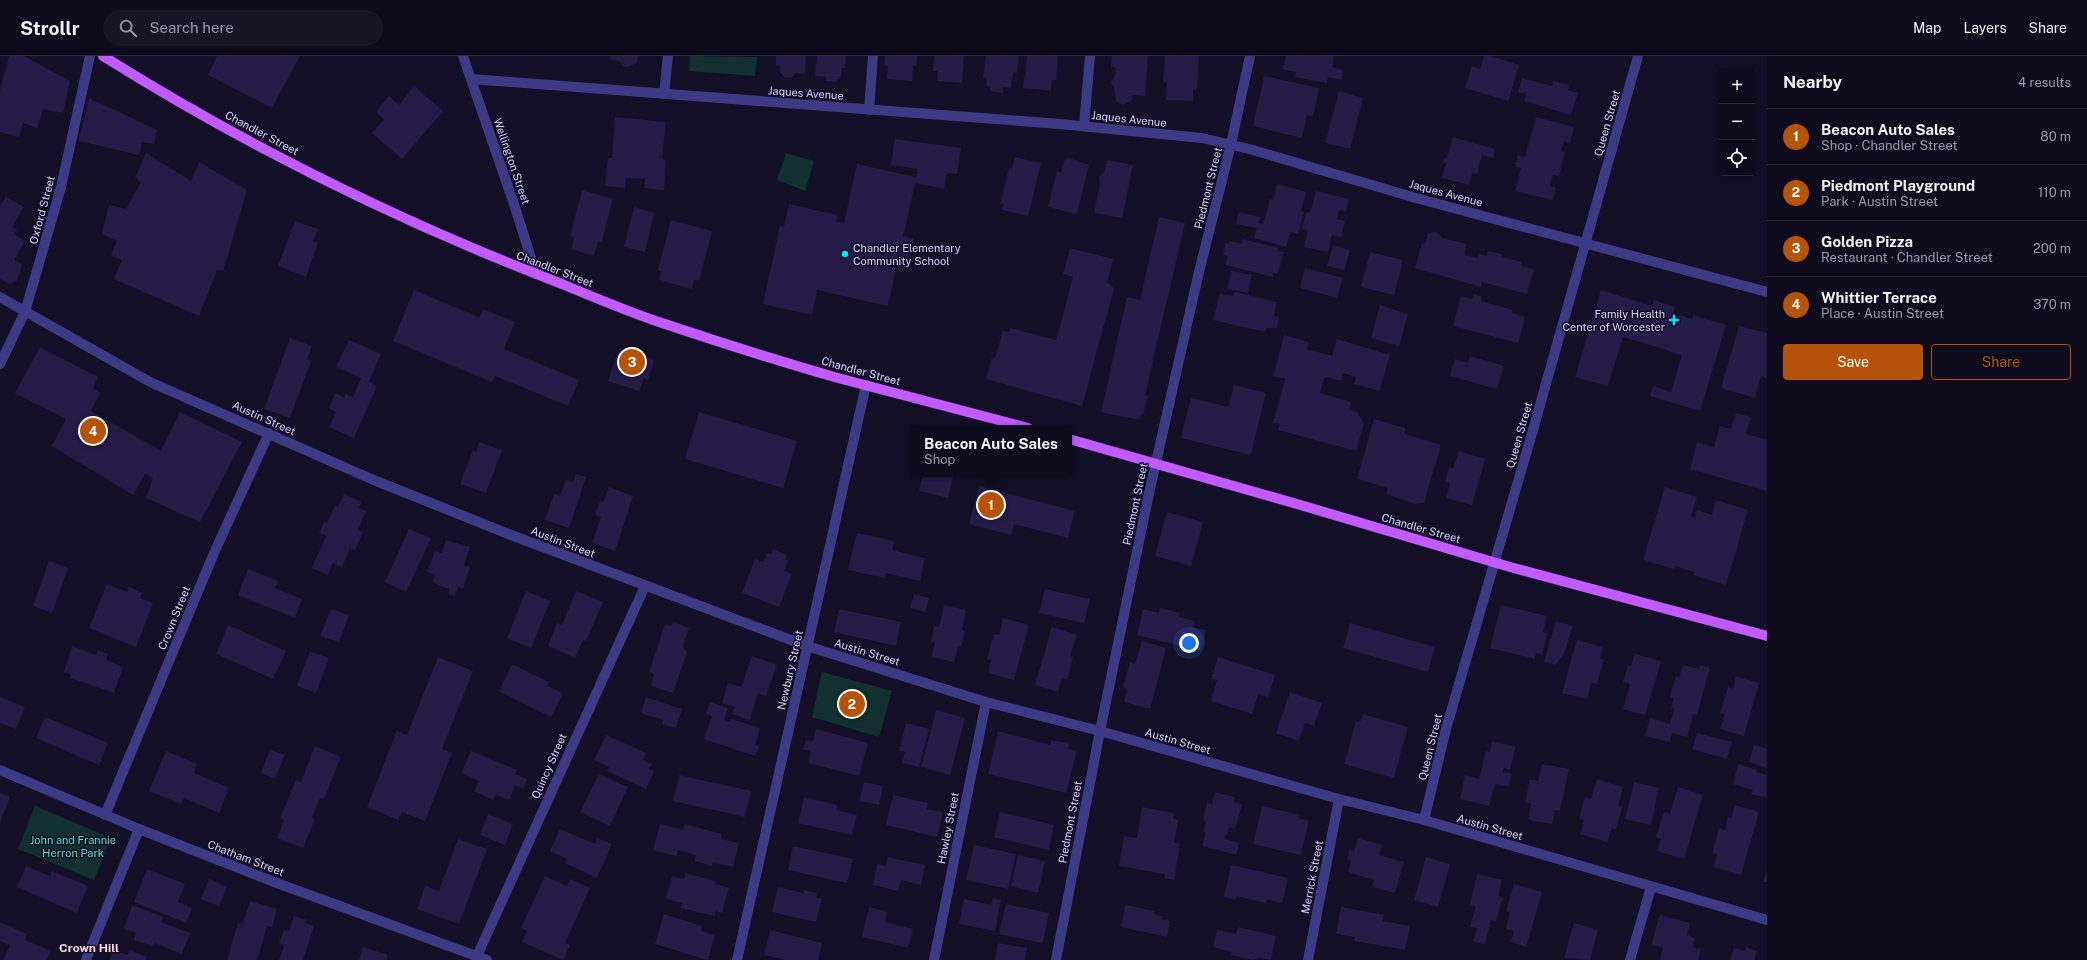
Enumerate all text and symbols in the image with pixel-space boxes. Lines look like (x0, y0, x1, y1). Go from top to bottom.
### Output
search box (103, 10, 383, 46)
text: Strollr (20, 17, 79, 39)
icon: search (117, 17, 139, 39)
text: Search here (149, 19, 234, 36)
text: Map (1913, 20, 1941, 36)
text: Layers (1963, 20, 2007, 36)
text: Share (2029, 20, 2067, 36)
map controls (1719, 68, 1755, 176)
button: + (1719, 68, 1755, 104)
text: Nearby (1783, 72, 1842, 92)
text: 4 results (2018, 75, 2071, 90)
street label: Jaques Avenue (768, 84, 844, 102)
street label: Queen Street (1592, 89, 1622, 157)
button: − (1719, 104, 1755, 140)
street label: Chandler Street (223, 109, 301, 157)
street label: Jaques Avenue (1091, 109, 1167, 129)
street label: Wellington Street (492, 116, 532, 206)
text: Beacon Auto Sales (1821, 121, 1955, 138)
text: 1 (1793, 129, 1799, 144)
text: 80 m (2040, 129, 2071, 144)
text: Shop · Chandler Street (1821, 138, 1958, 153)
button: locate (1719, 140, 1755, 176)
street label: Piedmont Street (1192, 146, 1224, 230)
street label: Oxford Street (27, 175, 57, 245)
street label: Jaques Avenue (1408, 177, 1484, 209)
text: Piedmont Playground (1821, 177, 1975, 194)
text: 2 (1792, 185, 1800, 200)
text: 110 m (2038, 185, 2071, 200)
text: Park · Austin Street (1821, 194, 1938, 209)
text: Golden Pizza (1821, 233, 1913, 250)
text: 3 (1792, 241, 1800, 256)
text: 200 m (2033, 241, 2071, 256)
place label: Chandler Elementary Community School (853, 242, 961, 267)
street label: Chandler Street (515, 249, 595, 289)
marker: Chandler Elementary Community School (840, 249, 850, 259)
text: Restaurant · Chandler Street (1821, 250, 1993, 265)
text: Whittier Terrace (1821, 289, 1937, 306)
text: 4 (1792, 297, 1800, 312)
text: 370 m (2033, 297, 2071, 312)
text: Place · Austin Street (1821, 306, 1944, 321)
place label: Family Health Center of Worcester (1562, 308, 1665, 333)
marker: Family Health Center of Worcester (1668, 314, 1680, 326)
button: Save (1783, 344, 1923, 380)
button: Share (1931, 344, 2071, 380)
pin: 3 (619, 347, 645, 377)
street label: Chandler Street (820, 355, 902, 387)
street label: Austin Street (231, 399, 297, 437)
street label: Queen Street (1504, 401, 1534, 469)
pin: 4 (80, 416, 106, 446)
popup (910, 425, 1072, 477)
text: Beacon Auto Sales (924, 435, 1058, 452)
text: Shop (924, 452, 955, 467)
street label: Piedmont Street (1120, 462, 1150, 546)
pin: 1 (978, 490, 1004, 520)
street label: Chandler Street (1380, 511, 1462, 545)
street label: Austin Street (529, 524, 597, 560)
street label: Crown Street (156, 584, 192, 652)
street label: Newbury Street (775, 629, 805, 711)
your location (1179, 633, 1199, 653)
street label: Austin Street (833, 636, 901, 668)
pin: 2 (839, 689, 865, 719)
street label: Queen Street (1416, 712, 1444, 782)
street label: Austin Street (1144, 726, 1212, 756)
street label: Quincy Street (529, 731, 569, 801)
street label: Piedmont Street (1056, 780, 1084, 864)
street label: Hawley Street (935, 791, 961, 865)
street label: Austin Street (1456, 812, 1524, 842)
park label: John and Frannie Herron Park (30, 834, 116, 859)
street label: Chatham Street (206, 838, 286, 878)
street label: Merrick Street (1299, 839, 1325, 915)
district label: Crown Hill (59, 941, 119, 955)

